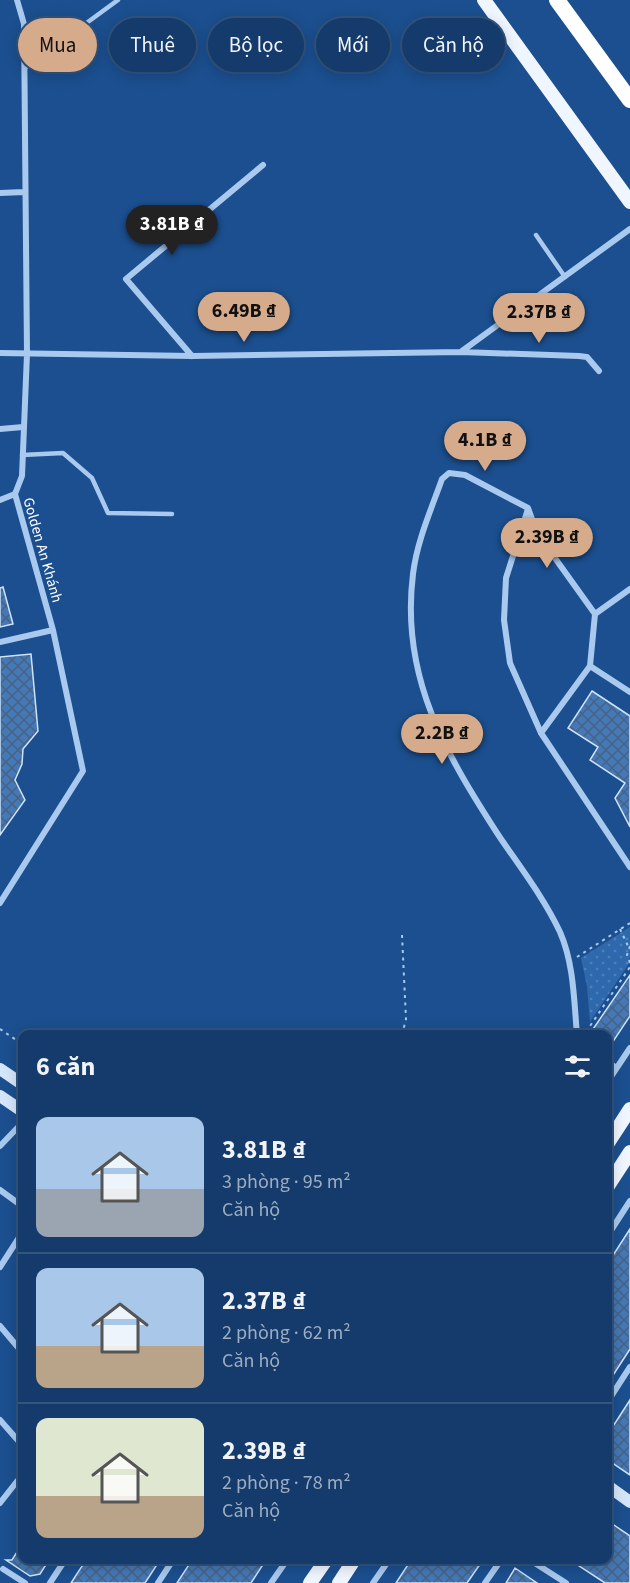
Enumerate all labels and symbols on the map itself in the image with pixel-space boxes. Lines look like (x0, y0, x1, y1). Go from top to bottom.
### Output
pin: 3.81B ₫ (117, 205, 227, 256)
pin: 6.49B ₫ (189, 292, 299, 343)
pin: 2.37B ₫ (484, 293, 594, 344)
pin: 4.1B ₫ (436, 421, 534, 472)
street label: Golden An Khánh (17, 495, 68, 605)
pin: 2.39B ₫ (492, 518, 602, 569)
pin: 2.2B ₫ (393, 714, 491, 765)

